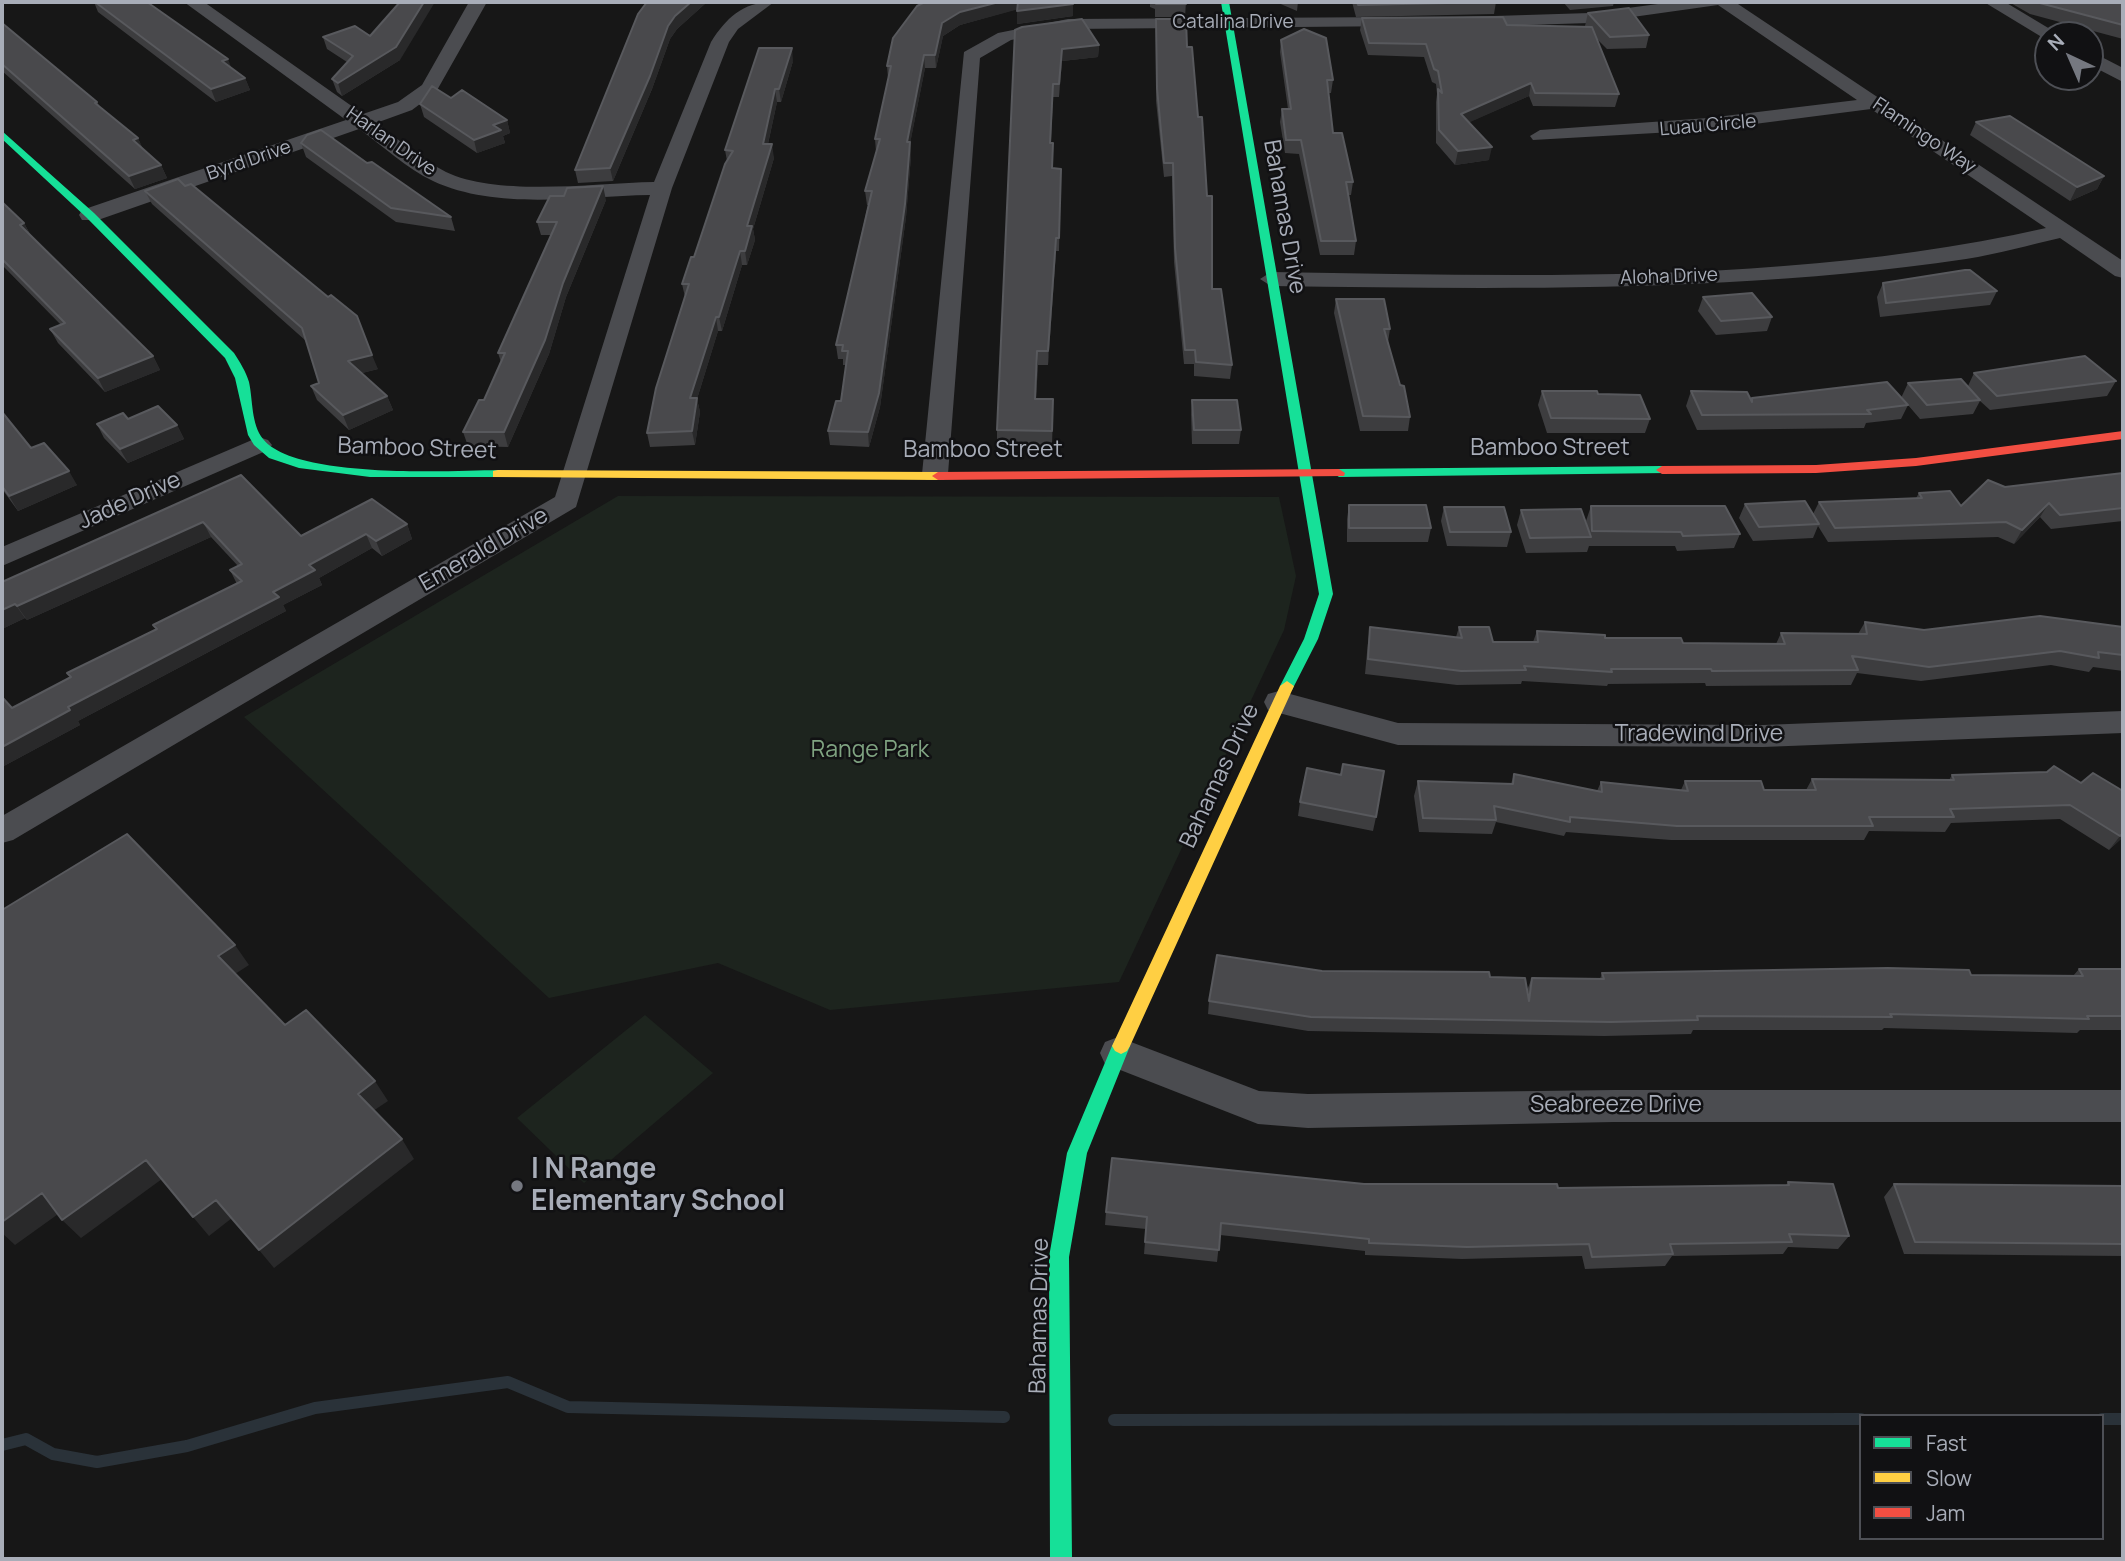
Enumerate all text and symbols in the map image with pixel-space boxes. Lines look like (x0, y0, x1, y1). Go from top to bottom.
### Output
street label: Catalina Drive (1172, 12, 1294, 34)
north arrow (2034, 21, 2104, 91)
text: N (2042, 28, 2070, 56)
street label: Flamingo Way (1868, 93, 1980, 179)
street label: Harlan Drive (341, 103, 441, 181)
street label: Luau Circle (1659, 110, 1757, 142)
street label: Byrd Drive (204, 136, 294, 186)
street label: Bahamas Drive (1257, 138, 1311, 296)
street label: Aloha Drive (1620, 264, 1718, 290)
street label: Bamboo Street (337, 432, 497, 466)
street label: Bamboo Street (1470, 435, 1630, 463)
street label: Bamboo Street (903, 437, 1063, 465)
street label: Jade Drive (75, 466, 185, 536)
street label: Emerald Drive (415, 502, 553, 598)
street label: Bahamas Drive (1175, 699, 1265, 853)
street label: Tradewind Drive (1615, 721, 1783, 749)
park label: Range Park (811, 737, 929, 765)
street label: Seabreeze Drive (1530, 1092, 1702, 1120)
place label: I N Range Elementary School (531, 1153, 785, 1219)
marker: I N Range Elementary School (509, 1178, 525, 1194)
street label: Bahamas Drive (1025, 1238, 1055, 1394)
legend (1859, 1414, 2104, 1540)
text: Fast (1926, 1429, 1967, 1457)
text: Slow (1926, 1464, 1972, 1492)
text: Jam (1926, 1499, 1965, 1527)

